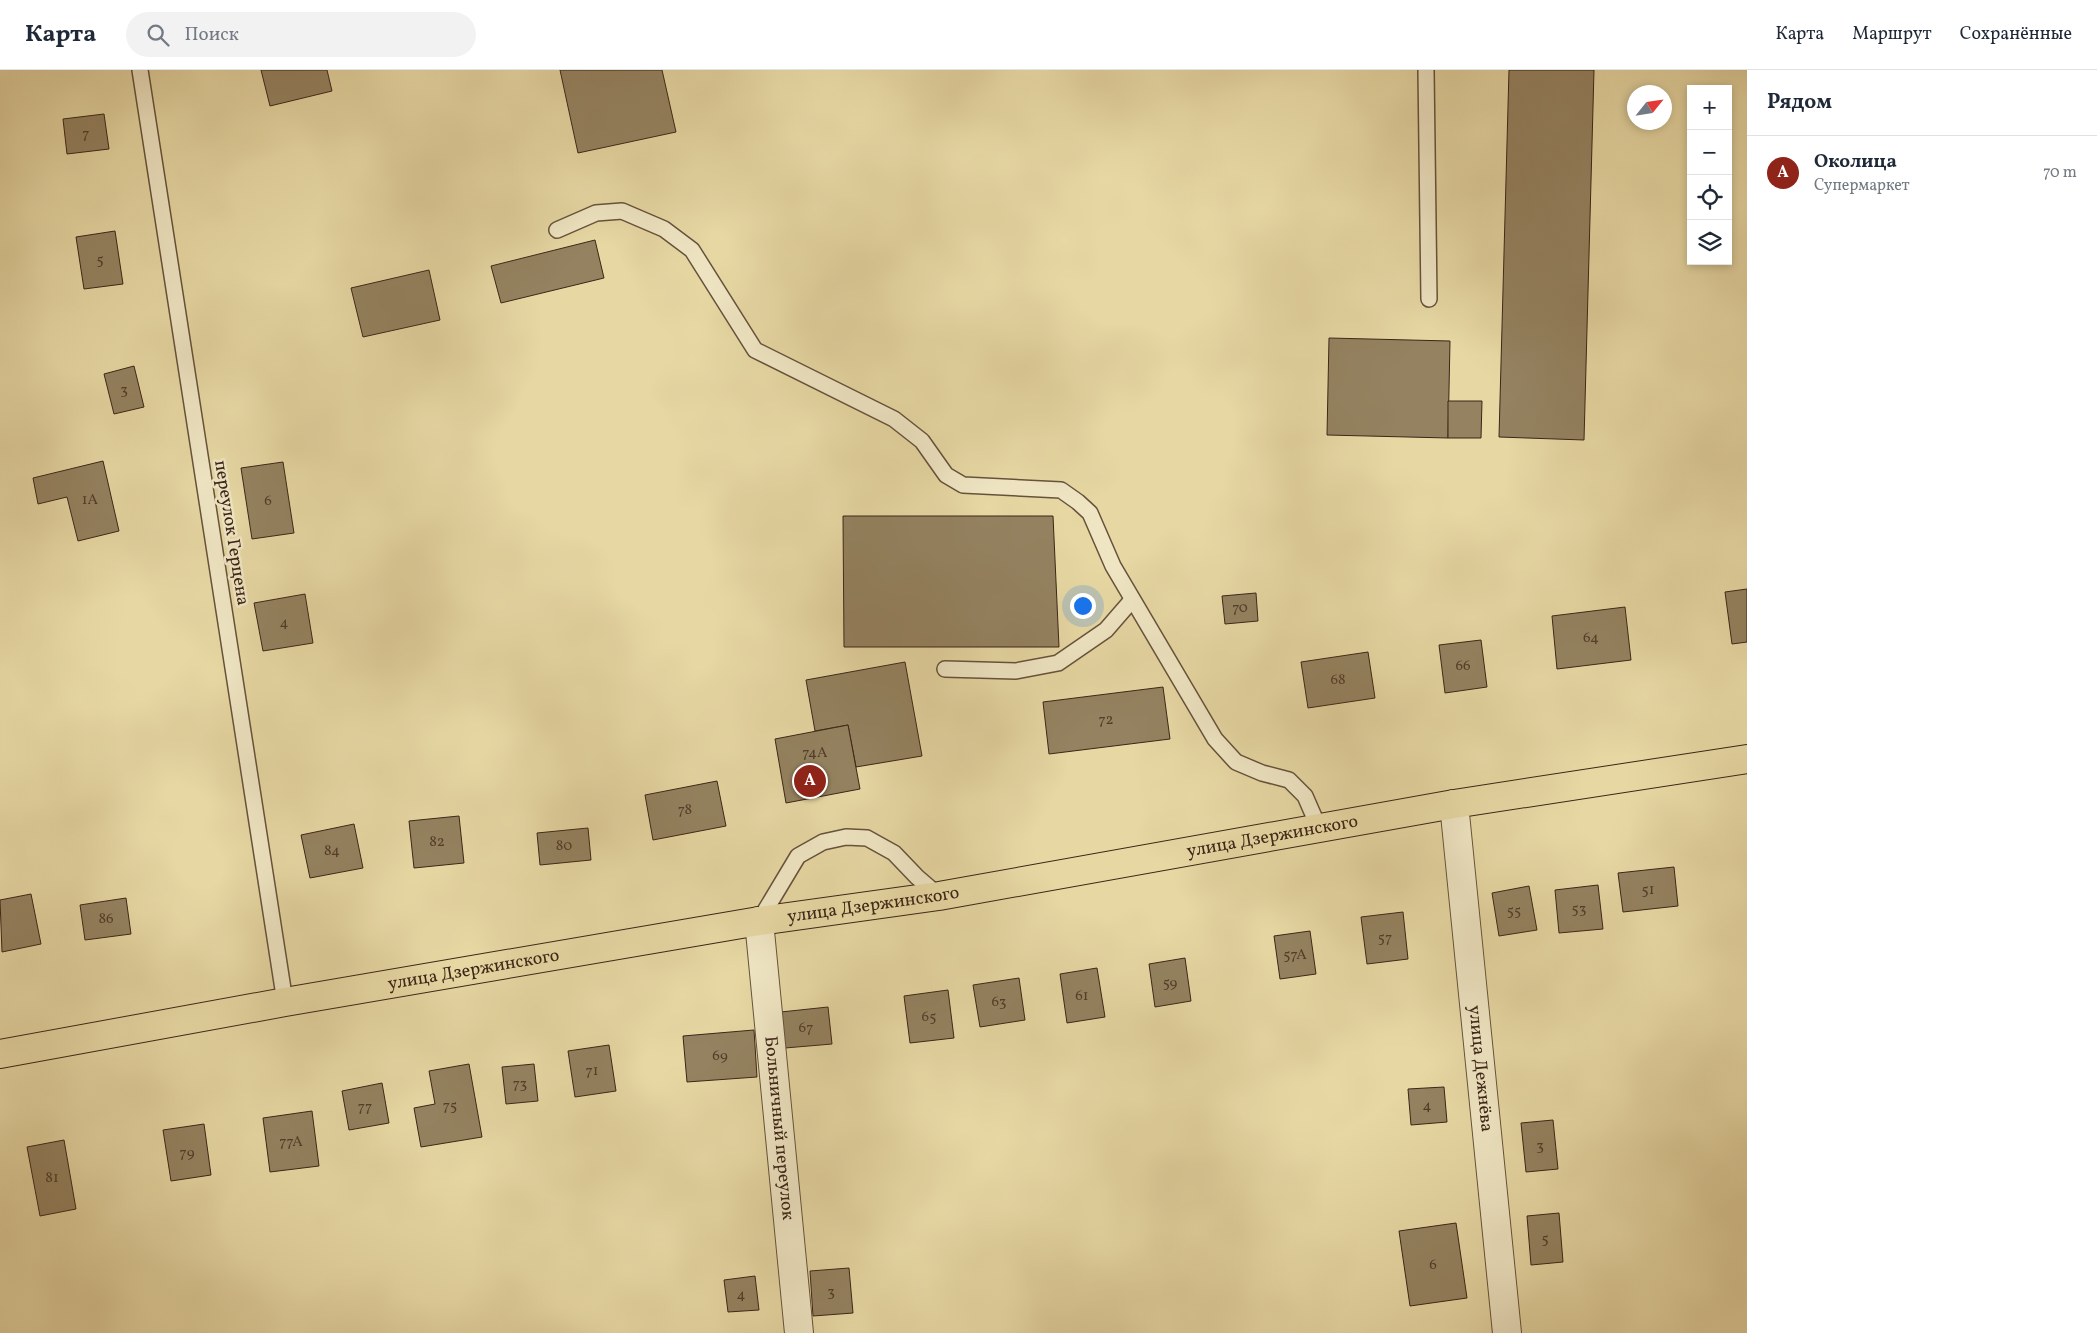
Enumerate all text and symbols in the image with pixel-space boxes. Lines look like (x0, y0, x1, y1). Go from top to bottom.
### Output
search box (126, 12, 476, 57)
text: Карта (25, 18, 96, 52)
icon: search (144, 21, 172, 49)
text: Поиск (184, 22, 239, 48)
text: Карта (1775, 22, 1824, 47)
text: Маршрут (1852, 22, 1932, 47)
text: Сохранённые (1960, 22, 2072, 47)
north arrow (1627, 85, 1672, 130)
map controls (1687, 85, 1732, 265)
button: + (1687, 85, 1732, 130)
text: Рядом (1767, 88, 1832, 117)
house number: 7 (82, 124, 90, 145)
button: − (1687, 130, 1732, 175)
text: Околица (1814, 149, 1897, 175)
text: A (1777, 162, 1789, 184)
text: 70 m (2043, 162, 2077, 184)
button: locate (1687, 175, 1732, 220)
text: Супермаркет (1814, 175, 1910, 197)
button: layers (1687, 220, 1732, 265)
house number: 5 (96, 250, 104, 271)
house number: 3 (120, 380, 128, 401)
street label: переулок Герцена (207, 459, 255, 607)
house number: 1А (82, 490, 99, 511)
house number: 6 (264, 491, 272, 512)
your location (1070, 593, 1096, 619)
house number: 70 (1232, 598, 1248, 619)
house number: 4 (280, 613, 289, 634)
house number: 64 (1583, 628, 1599, 649)
house number: 66 (1455, 656, 1471, 677)
house number: 68 (1330, 670, 1346, 691)
house number: 72 (1098, 710, 1114, 731)
house number: 74А (802, 743, 828, 764)
pin: A (794, 762, 826, 800)
house number: 78 (678, 800, 692, 821)
street label: улица Дзержинского (1185, 809, 1360, 864)
house number: 82 (429, 832, 445, 853)
house number: 80 (556, 836, 572, 857)
house number: 84 (324, 841, 340, 862)
street label: улица Дзержинского (786, 880, 961, 929)
house number: 51 (1641, 880, 1655, 901)
house number: 53 (1572, 899, 1586, 920)
house number: 55 (1507, 901, 1521, 922)
house number: 86 (98, 909, 114, 930)
house number: 57 (1378, 928, 1392, 949)
street label: улица Дзержинского (386, 943, 561, 997)
house number: 57А (1283, 945, 1307, 966)
house number: 59 (1163, 973, 1178, 994)
house number: 61 (1075, 986, 1089, 1007)
house number: 63 (991, 992, 1007, 1013)
street label: улица Дежнёва (1462, 1004, 1499, 1133)
house number: 65 (922, 1007, 936, 1028)
house number: 67 (799, 1018, 813, 1039)
street label: Больничный переулок (758, 1035, 801, 1222)
house number: 69 (712, 1046, 728, 1067)
house number: 71 (585, 1061, 599, 1082)
house number: 73 (513, 1074, 527, 1095)
house number: 75 (443, 1096, 457, 1117)
house number: 4 (1423, 1096, 1432, 1117)
house number: 77 (358, 1097, 372, 1118)
house number: 77А (279, 1132, 303, 1153)
house number: 3 (1536, 1136, 1544, 1157)
house number: 79 (180, 1143, 195, 1164)
house number: 81 (45, 1168, 59, 1189)
house number: 5 (1541, 1229, 1549, 1250)
house number: 6 (1429, 1255, 1437, 1276)
house number: 3 (827, 1282, 835, 1303)
house number: 4 (737, 1285, 746, 1306)

